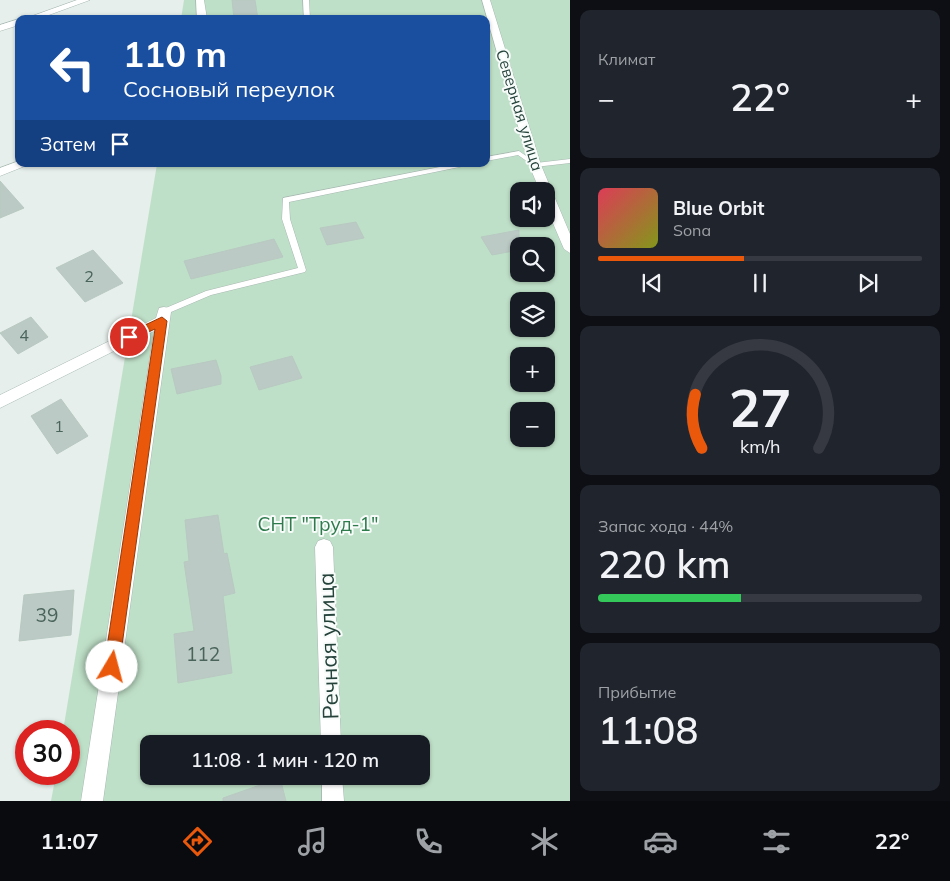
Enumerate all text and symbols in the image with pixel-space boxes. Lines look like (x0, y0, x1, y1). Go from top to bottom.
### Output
text: 110 m (123, 32, 227, 76)
icon: left (40, 35, 105, 100)
street label: Северная улица (492, 47, 548, 173)
text: Климат (598, 49, 655, 69)
text: 22° (730, 73, 790, 121)
text: Сосновый переулок (123, 75, 335, 103)
text: − (598, 81, 615, 116)
text: + (905, 81, 922, 116)
icon: arrive (106, 130, 134, 158)
text: Затем (40, 132, 96, 156)
map controls (510, 182, 555, 447)
button: sound (510, 182, 555, 227)
text: Blue Orbit (673, 196, 764, 220)
text: Sona (673, 220, 711, 240)
button: search (510, 237, 555, 282)
house number: 2 (84, 266, 94, 286)
icon: previous (638, 269, 666, 297)
icon: pause (746, 269, 774, 297)
icon: next (854, 269, 882, 297)
button: layers (510, 292, 555, 337)
pin (108, 316, 150, 358)
icon: arrive (115, 323, 143, 351)
house number: 4 (19, 325, 29, 345)
button: + (510, 347, 555, 392)
text: 27 (729, 375, 791, 440)
button: − (510, 402, 555, 447)
house number: 1 (54, 416, 64, 436)
text: km/h (740, 435, 780, 457)
park label: СНТ "Труд-1" (258, 512, 378, 536)
text: Запас хода · 44% (598, 516, 733, 536)
text: 220 km (598, 540, 731, 588)
street label: Речная улица (311, 572, 345, 720)
house number: 39 (36, 603, 58, 627)
position arrow (85, 640, 137, 692)
house number: 112 (186, 642, 220, 666)
text: Прибытие (598, 682, 676, 702)
text: 11:08 (598, 706, 698, 754)
speed limit sign: 30 (15, 720, 80, 785)
text: 11:08 · 1 мин · 120 m (191, 748, 379, 772)
icon: directions (180, 824, 215, 859)
icon: music (295, 824, 330, 859)
icon: phone (411, 824, 446, 859)
icon: climate (527, 824, 562, 859)
icon: car (643, 824, 678, 859)
icon: filters (759, 824, 794, 859)
text: 11:07 (40, 827, 99, 855)
text: 22° (875, 827, 909, 855)

